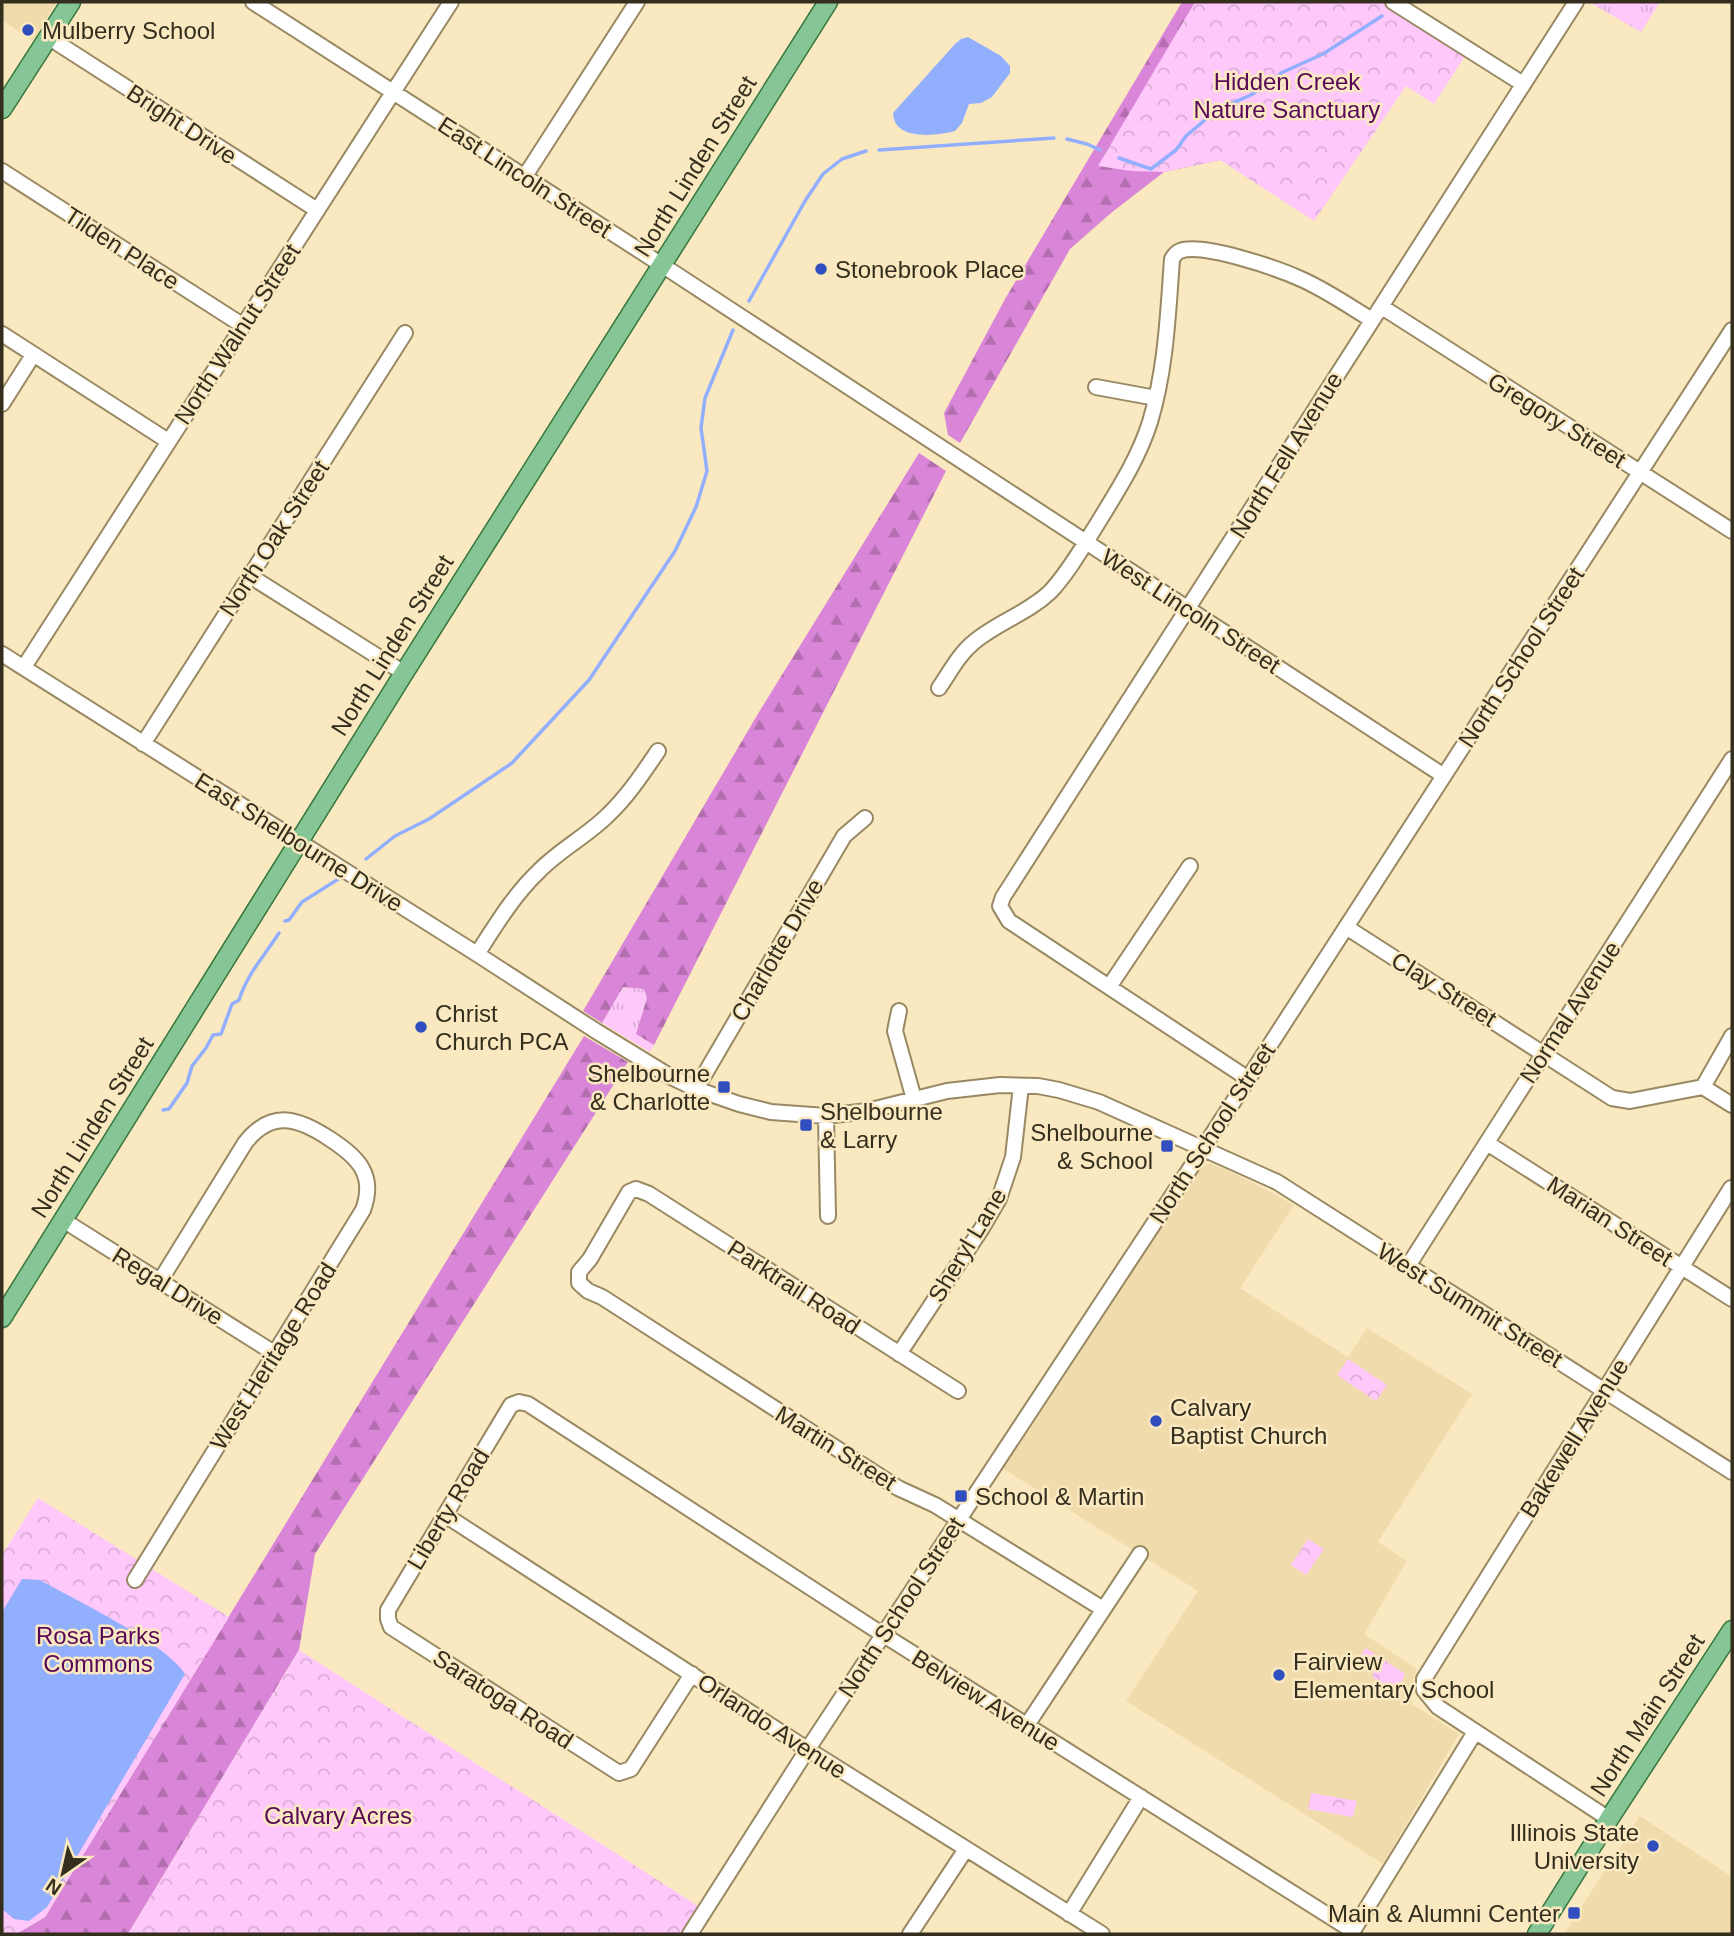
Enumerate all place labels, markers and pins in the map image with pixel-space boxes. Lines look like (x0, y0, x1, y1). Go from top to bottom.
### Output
place label: Mulberry School (42, 17, 215, 44)
marker: Mulberry School (20, 22, 36, 38)
place label: Stonebrook Place (835, 256, 1024, 283)
marker: Stonebrook Place (813, 261, 829, 277)
place label: Christ Church PCA (435, 1000, 568, 1055)
marker: Christ Church PCA (413, 1019, 429, 1035)
place label: Shelbourne & Charlotte (587, 1060, 710, 1115)
marker: Shelbourne & Charlotte (716, 1079, 732, 1095)
place label: Shelbourne & Larry (820, 1098, 943, 1153)
marker: Shelbourne & Larry (798, 1117, 814, 1133)
place label: Shelbourne & School (1030, 1119, 1153, 1174)
marker: Shelbourne & School (1159, 1138, 1175, 1154)
place label: Calvary Baptist Church (1170, 1394, 1327, 1449)
marker: Calvary Baptist Church (1148, 1413, 1164, 1429)
place label: School & Martin (975, 1483, 1144, 1510)
marker: School & Martin (953, 1488, 969, 1504)
place label: Fairview Elementary School (1293, 1648, 1494, 1703)
marker: Fairview Elementary School (1271, 1667, 1287, 1683)
place label: Illinois State University (1510, 1819, 1639, 1874)
marker: Illinois State University (1645, 1838, 1661, 1854)
place label: Main & Alumni Center (1328, 1900, 1560, 1927)
marker: Main & Alumni Center (1566, 1905, 1582, 1921)

